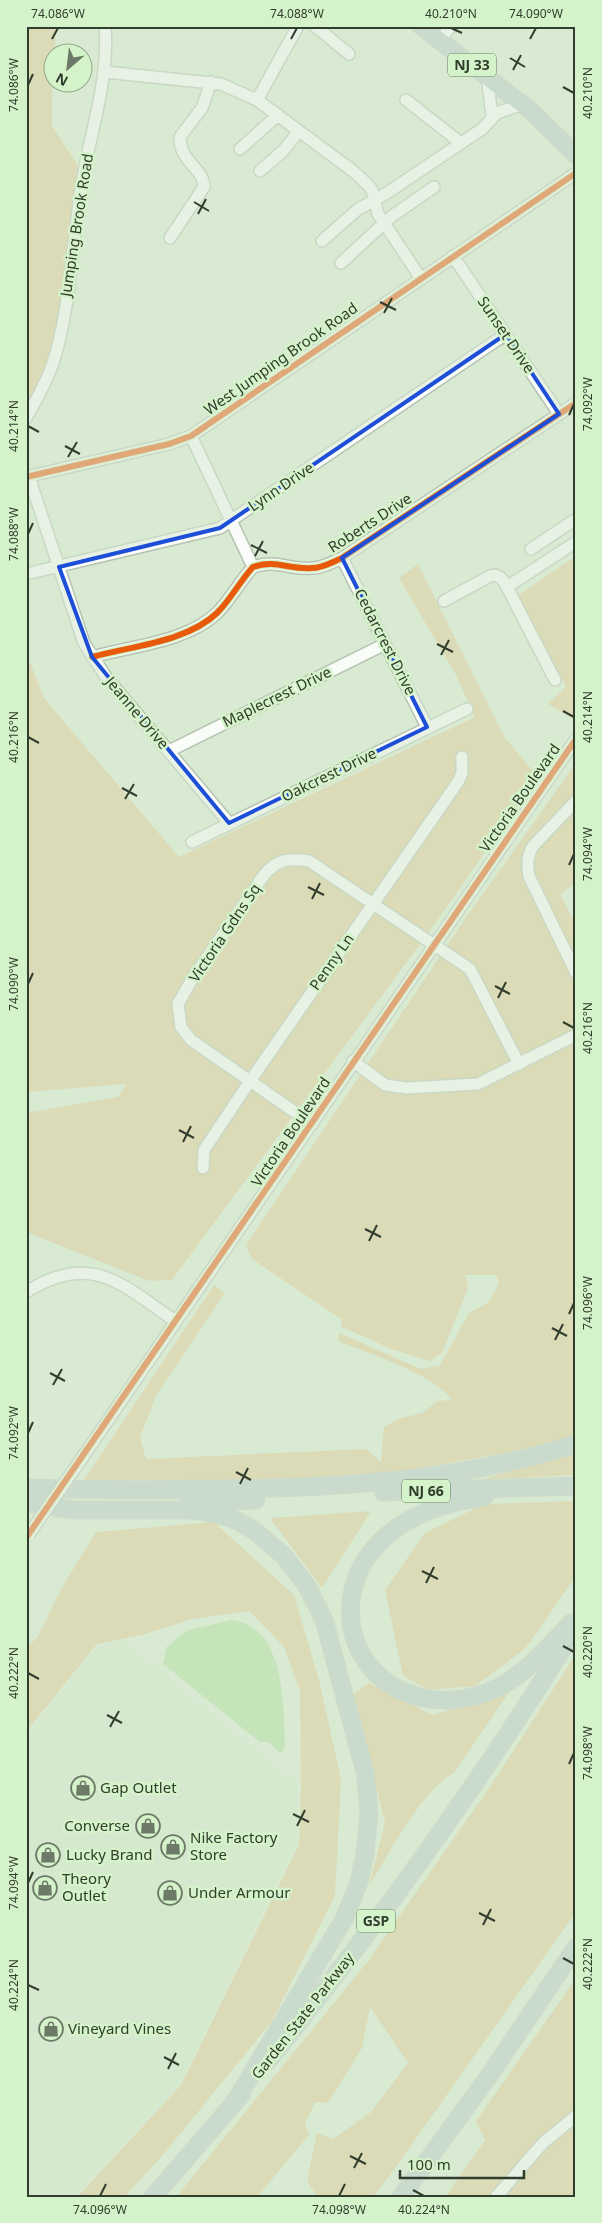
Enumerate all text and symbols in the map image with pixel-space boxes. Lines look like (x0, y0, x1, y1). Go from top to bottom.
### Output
text: 74.086°W (31, 5, 85, 22)
text: 74.088°W (270, 5, 324, 22)
text: 40.210°N (425, 5, 477, 22)
text: 74.090°W (509, 5, 563, 22)
north arrow (42, 42, 92, 92)
road number: NJ 33 (448, 54, 496, 76)
text: 74.086°W (5, 58, 22, 112)
text: 40.210°N (579, 67, 596, 119)
text: N (52, 69, 71, 91)
street label: Jumping Brook Road (55, 152, 97, 300)
street label: Sunset Drive (474, 292, 540, 377)
street label: West Jumping Brook Road (200, 297, 361, 419)
text: 74.092°W (579, 377, 596, 431)
text: 40.214°N (5, 400, 22, 452)
street label: Lynn Drive (244, 457, 317, 515)
street label: Roberts Drive (324, 488, 415, 557)
text: 74.088°W (5, 507, 22, 561)
street label: Cedarcrest Drive (351, 585, 421, 698)
street label: Maplecrest Drive (219, 661, 334, 731)
street label: Jeanne Drive (100, 670, 174, 753)
text: 40.214°N (579, 691, 596, 743)
text: 40.216°N (5, 711, 22, 763)
street label: Victoria Boulevard (474, 739, 564, 856)
street label: Oakcrest Drive (278, 742, 379, 806)
text: 74.094°W (579, 827, 596, 881)
street label: Victoria Gdns Sq (184, 879, 265, 986)
street label: Penny Ln (304, 929, 358, 994)
text: 74.090°W (5, 957, 22, 1011)
text: 40.216°N (579, 1002, 596, 1054)
street label: Victoria Boulevard (246, 1073, 334, 1190)
text: 74.096°W (579, 1276, 596, 1330)
text: 74.092°W (5, 1406, 22, 1460)
road number: NJ 66 (402, 1480, 450, 1502)
text: 40.220°N (579, 1626, 596, 1678)
text: 40.222°N (5, 1647, 22, 1699)
text: 74.098°W (579, 1726, 596, 1780)
shop icon: Gap Outlet (70, 1775, 96, 1801)
place label: Gap Outlet (100, 1777, 177, 1797)
shop icon: Converse (135, 1813, 161, 1839)
place label: Converse (64, 1815, 130, 1835)
place label: Nike Factory Store (190, 1827, 278, 1864)
shop icon: Nike Factory Store (160, 1834, 186, 1860)
shop icon: Lucky Brand (35, 1842, 61, 1868)
place label: Lucky Brand (66, 1844, 152, 1864)
text: 74.094°W (5, 1856, 22, 1910)
place label: Theory Outlet (62, 1868, 111, 1905)
shop icon: Theory Outlet (32, 1875, 58, 1901)
shop icon: Under Armour (157, 1880, 183, 1906)
place label: Under Armour (188, 1882, 290, 1902)
road number: GSP (357, 1910, 395, 1932)
text: 40.222°N (579, 1938, 596, 1990)
street label: Garden State Parkway (246, 1948, 358, 2083)
text: 40.224°N (5, 1959, 22, 2011)
shop icon: Vineyard Vines (38, 2016, 64, 2042)
place label: Vineyard Vines (68, 2018, 171, 2038)
scale bar (400, 2148, 523, 2180)
text: 100 m (407, 2154, 451, 2174)
text: 74.096°W (73, 2201, 127, 2218)
text: 74.098°W (312, 2201, 366, 2218)
text: 40.224°N (398, 2201, 450, 2218)

